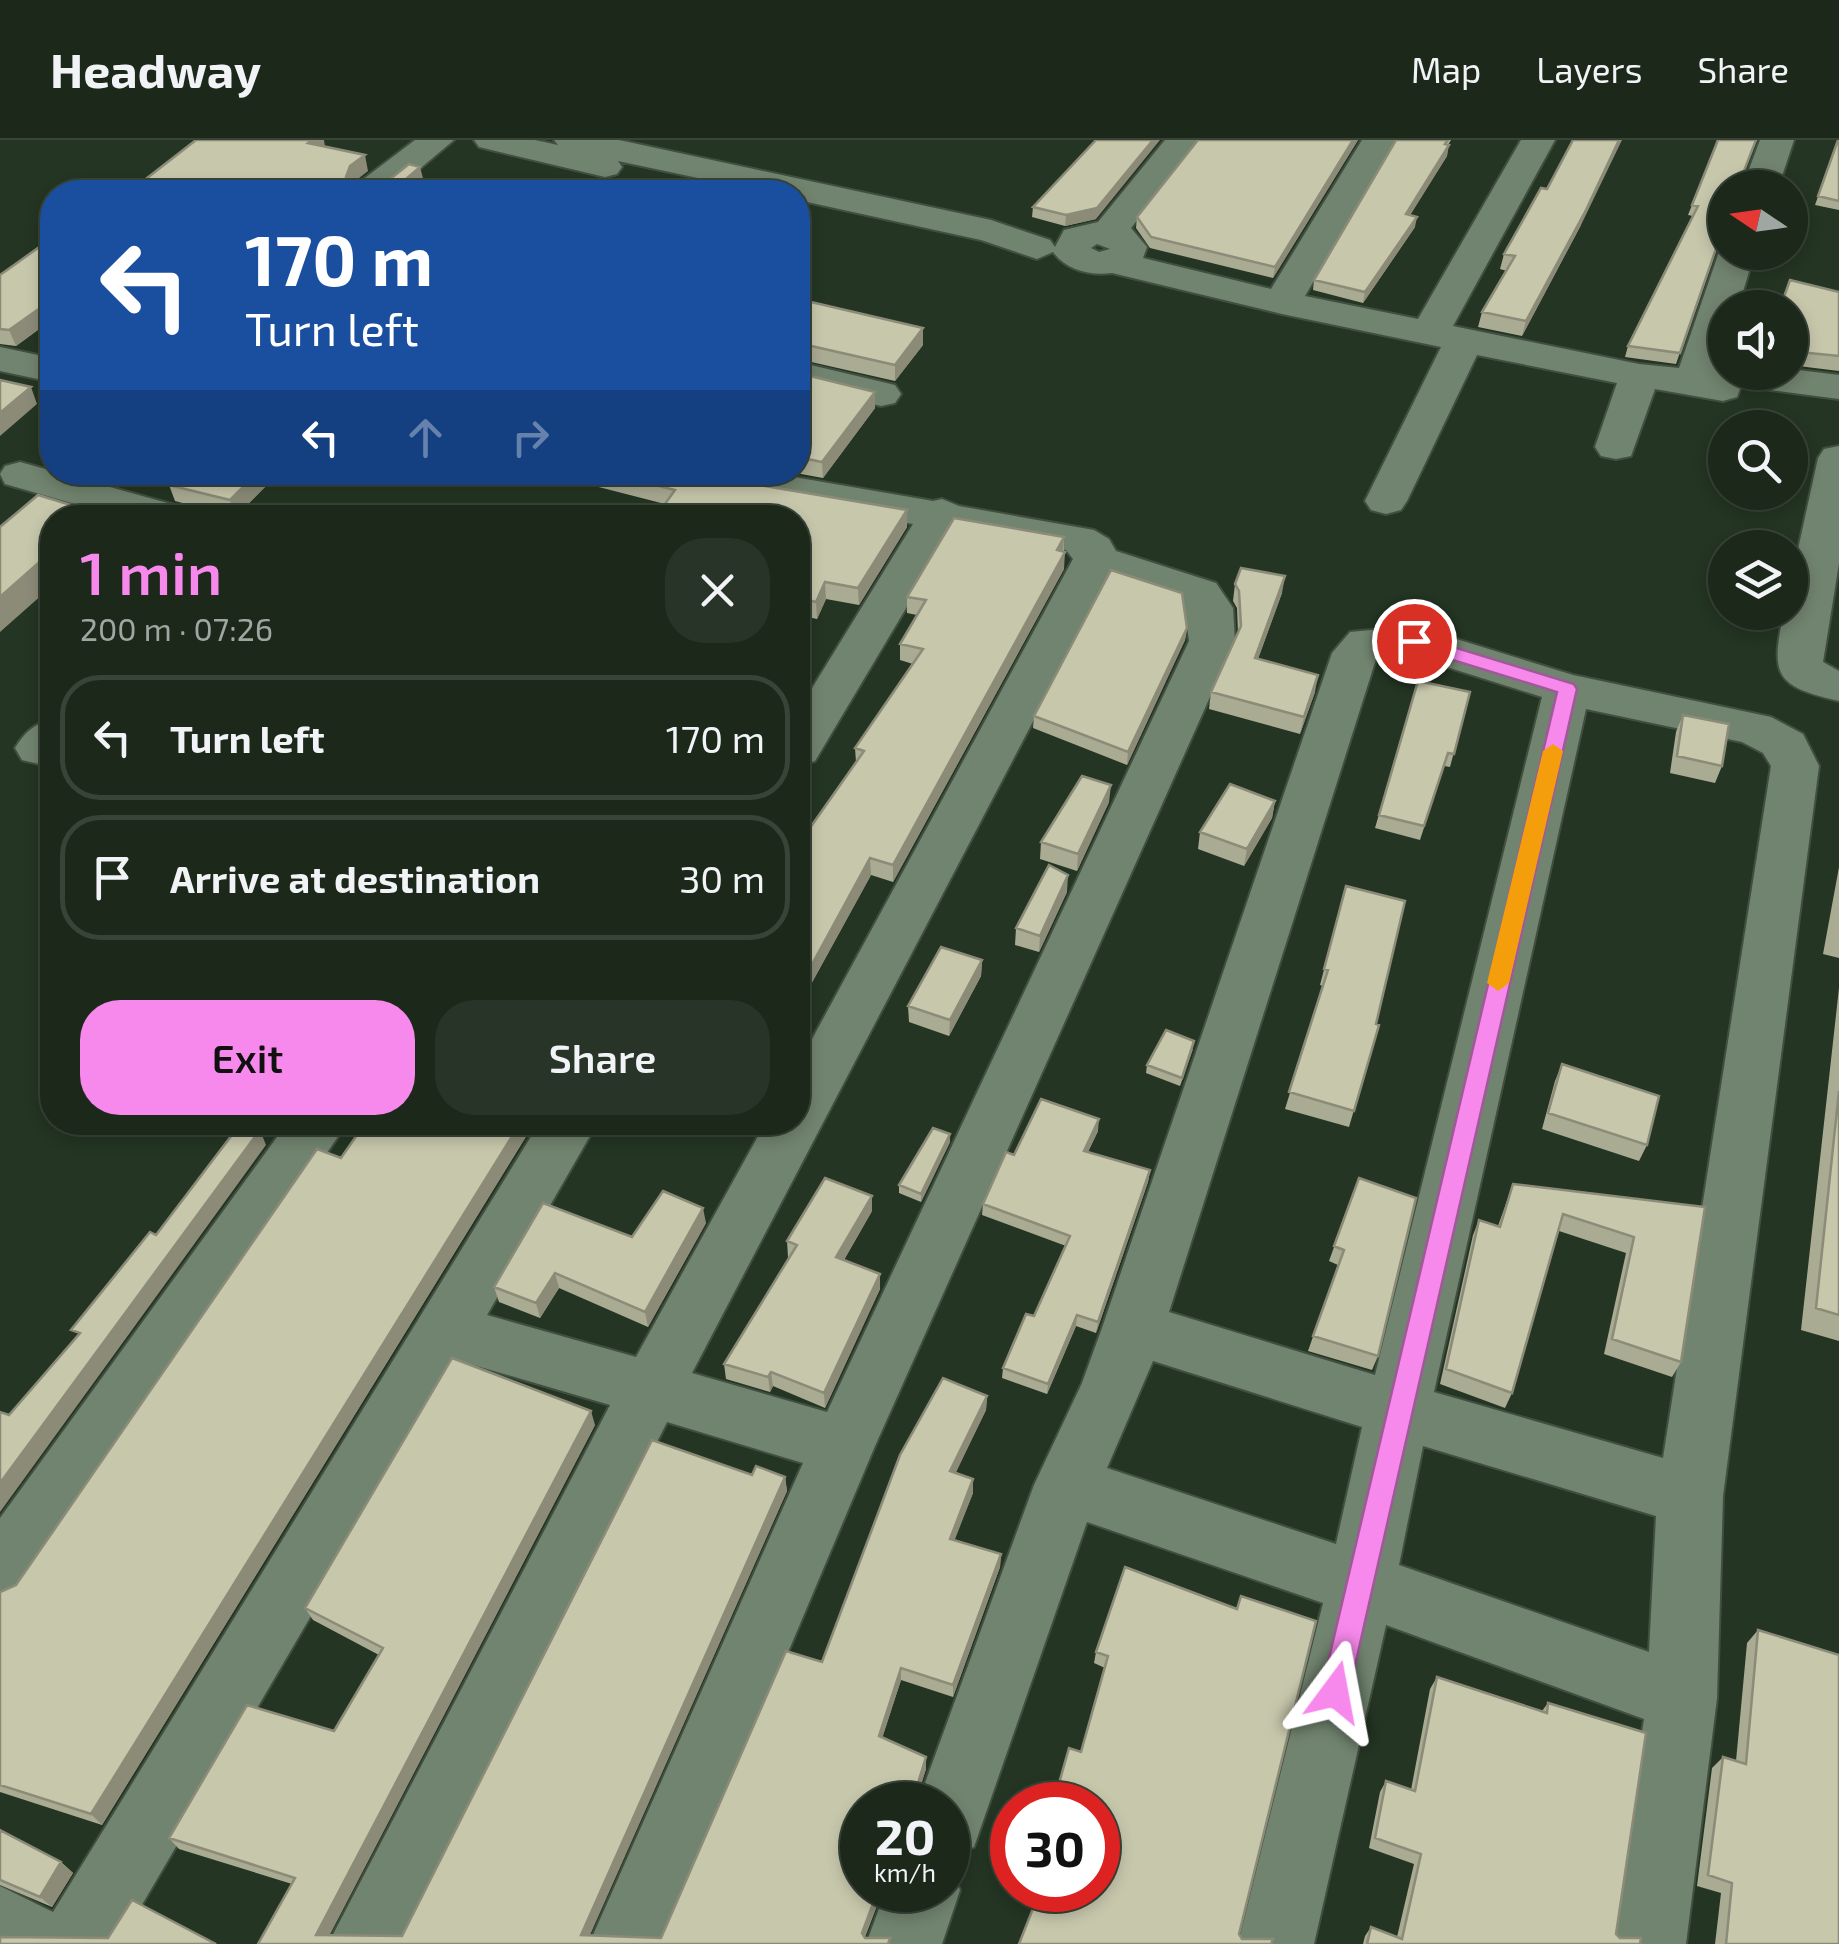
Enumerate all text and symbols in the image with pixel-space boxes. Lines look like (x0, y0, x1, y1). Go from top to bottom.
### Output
text: Headway (50, 40, 261, 98)
text: Map (1411, 48, 1481, 90)
text: Layers (1536, 48, 1642, 90)
text: Share (1697, 48, 1789, 90)
north arrow (1708, 170, 1808, 270)
map controls (1708, 170, 1808, 630)
text: 170 m (245, 216, 433, 300)
icon: left (80, 220, 210, 350)
button: sound (1708, 290, 1808, 390)
text: Turn left (245, 301, 419, 355)
icon: left (293, 410, 348, 465)
icon: ahead (398, 410, 453, 465)
icon: right (503, 410, 558, 465)
button: search (1708, 410, 1808, 510)
button: layers (1708, 530, 1808, 630)
text: 1 min (80, 535, 222, 607)
button: close (665, 538, 770, 643)
pin (1372, 599, 1457, 684)
text: 200 m · 07:26 (80, 609, 273, 647)
icon: arrive (1387, 614, 1442, 669)
icon: left (85, 710, 140, 765)
text: Turn left (170, 715, 325, 761)
text: 170 m (666, 715, 765, 761)
icon: arrive (85, 850, 140, 905)
text: Arrive at destination (170, 855, 540, 901)
text: 30 m (679, 855, 765, 901)
button: Exit (80, 1000, 415, 1115)
button: Share (435, 1000, 770, 1115)
position arrow (1283, 1640, 1387, 1744)
speed limit sign: 30 (990, 1782, 1120, 1912)
text: 20 (875, 1805, 935, 1865)
text: km/h (874, 1857, 936, 1887)

